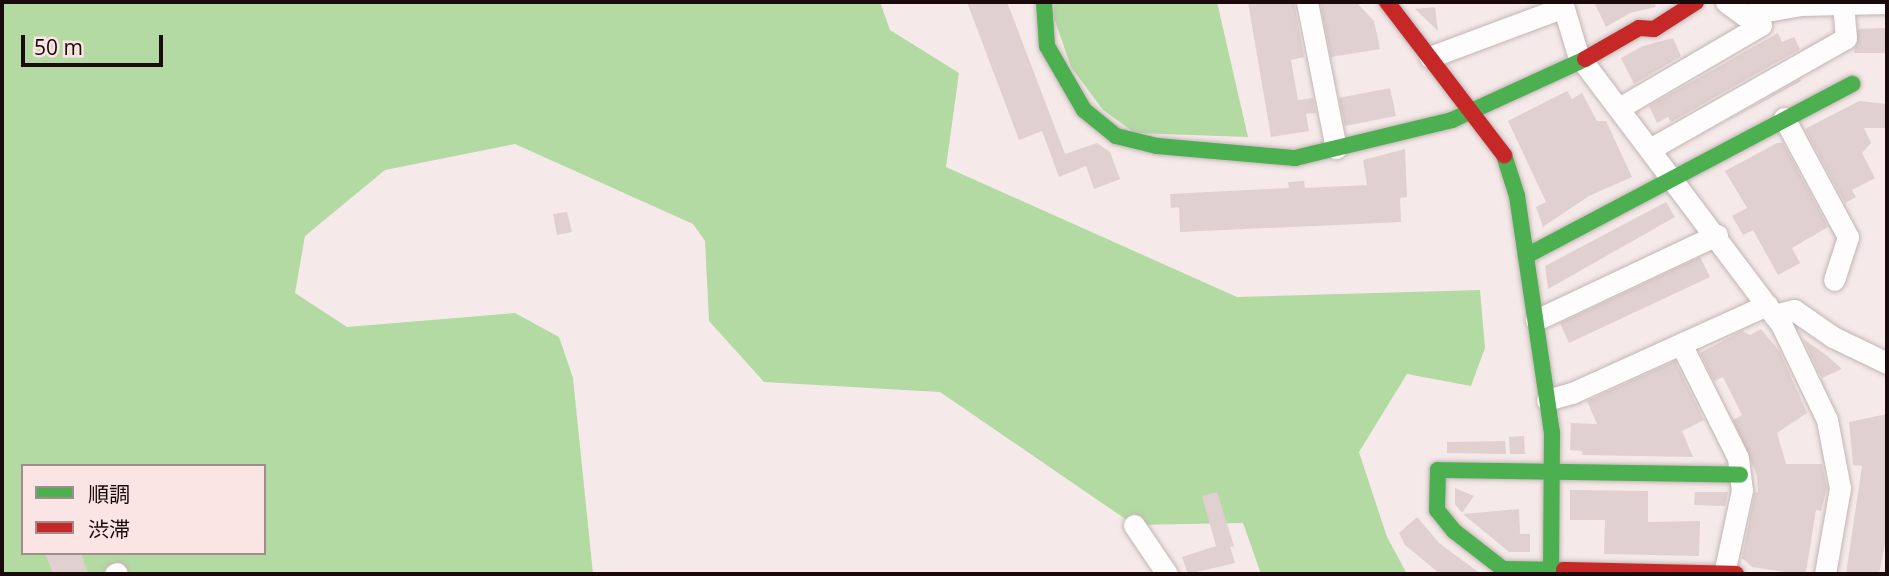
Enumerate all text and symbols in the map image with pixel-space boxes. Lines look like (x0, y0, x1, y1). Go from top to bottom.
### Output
scale bar (24, 21, 166, 65)
text: 50 m (34, 33, 83, 61)
legend (21, 464, 266, 555)
text: 順調 (88, 480, 130, 508)
text: 渋滞 (88, 515, 130, 543)

